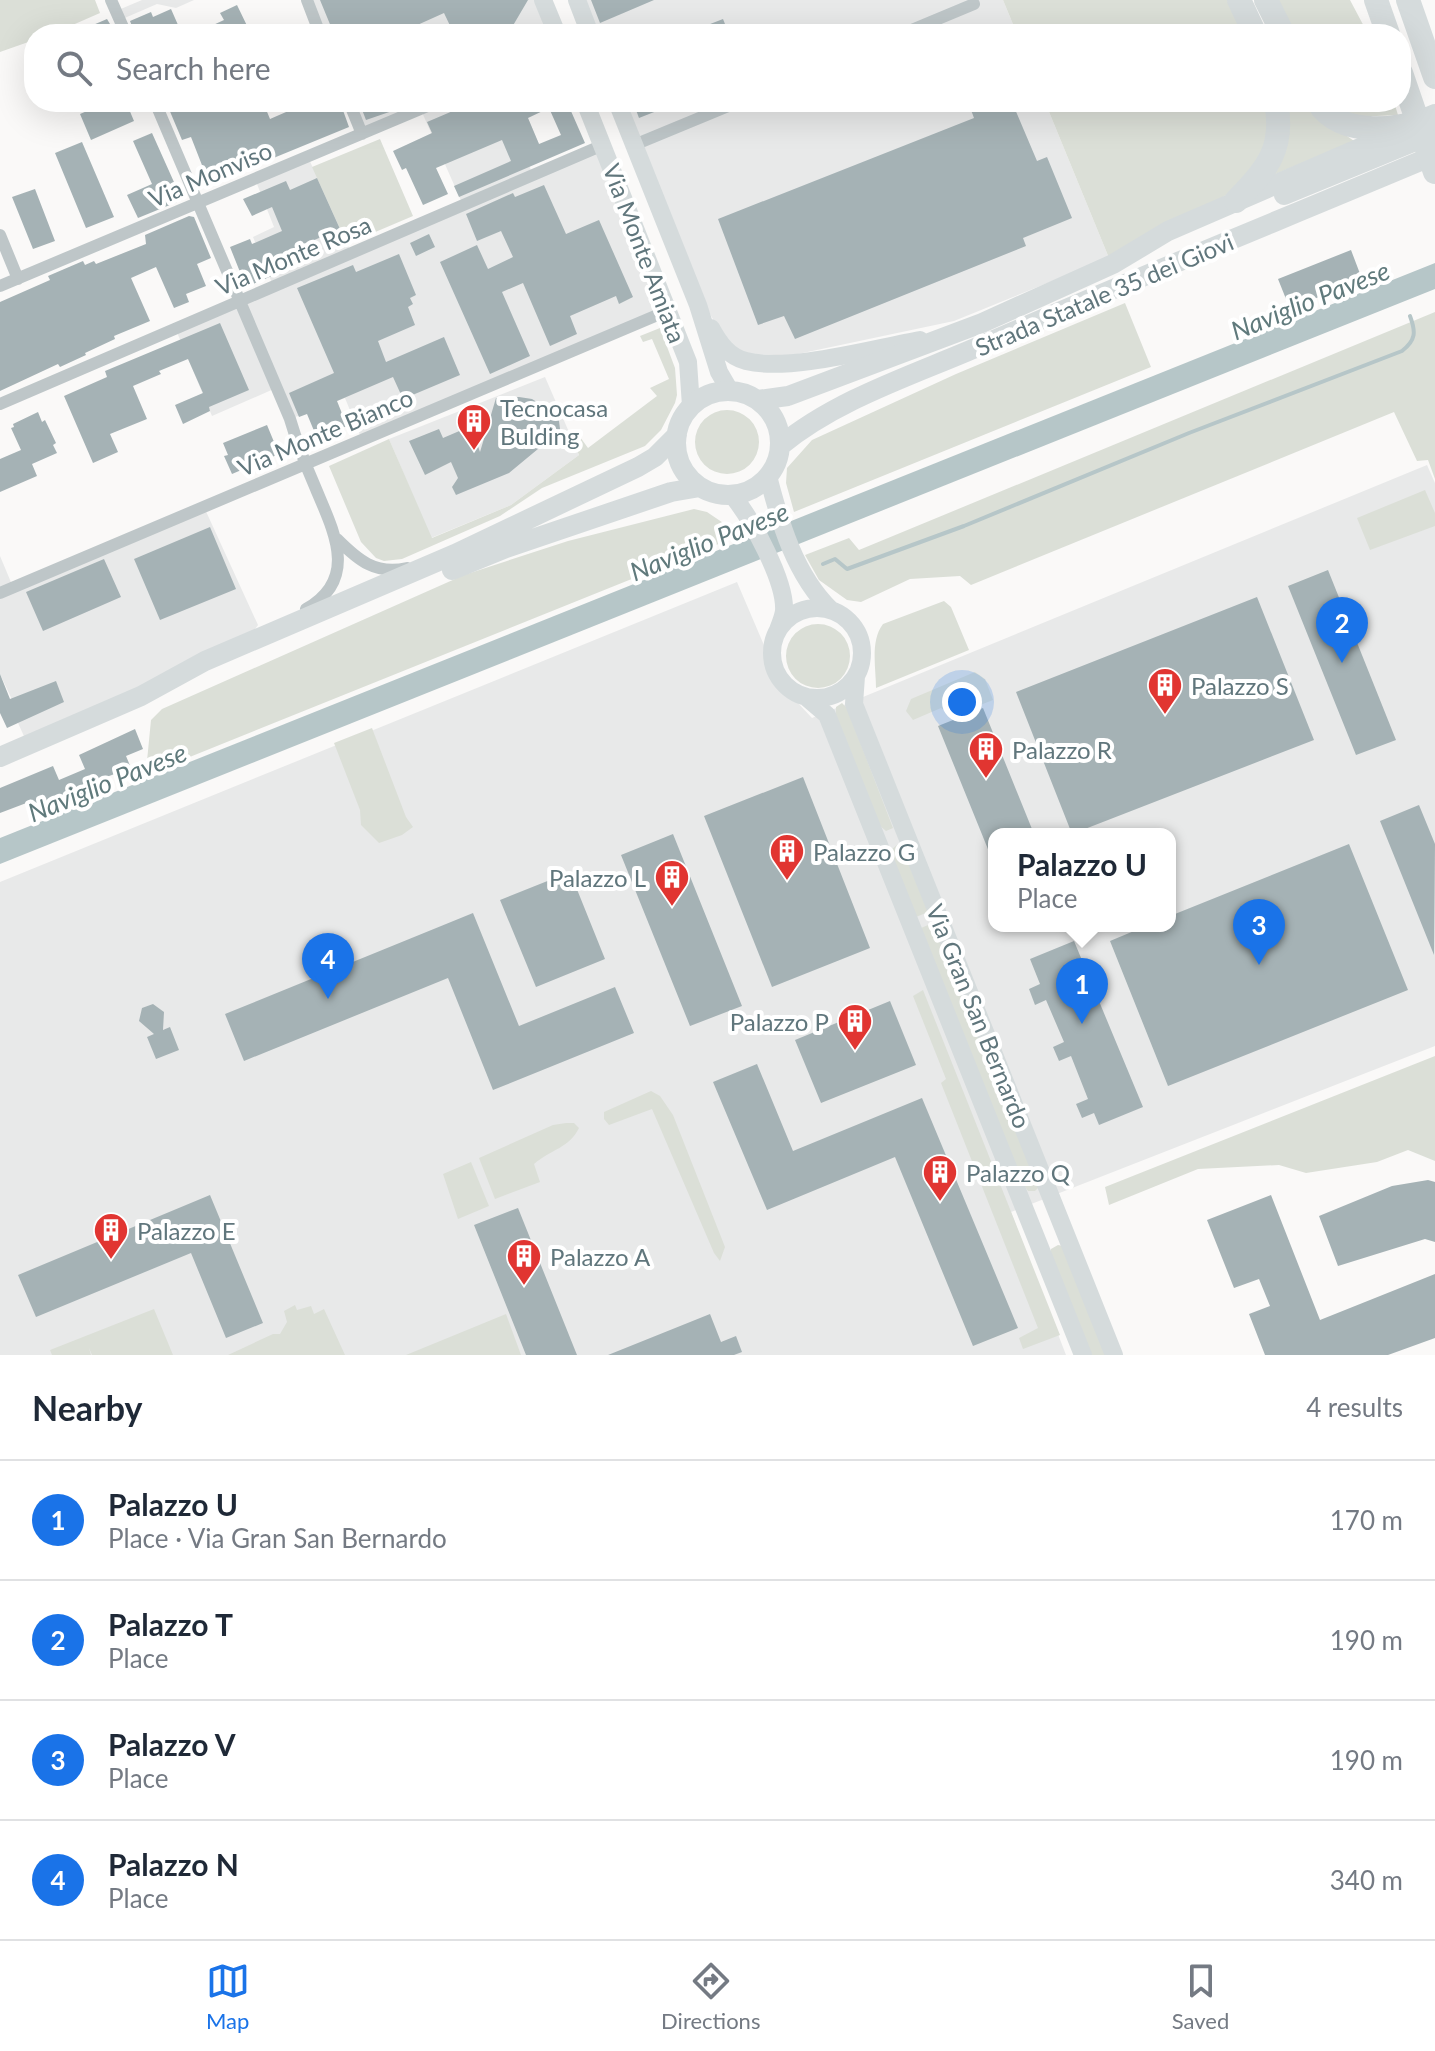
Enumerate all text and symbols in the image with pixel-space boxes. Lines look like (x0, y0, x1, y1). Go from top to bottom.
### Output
search box (24, 24, 1411, 112)
icon: search (52, 46, 96, 90)
text: Search here (116, 50, 271, 86)
street label: Via Monviso (144, 135, 276, 213)
street label: Via Monte Amiata (598, 159, 692, 347)
street label: Via Monte Rosa (211, 209, 375, 301)
street label: Strada Statale 35 dei Giovi (971, 226, 1237, 362)
water label: Naviglio Pavese (1226, 254, 1394, 346)
street label: Via Monte Bianco (233, 382, 417, 482)
place label: Tecnocasa Bulding (500, 393, 608, 450)
building icon: Tecnocasa Bulding (455, 402, 493, 452)
water label: Naviglio Pavese (625, 495, 793, 587)
pin: 2 (1316, 597, 1368, 663)
building icon: Palazzo S (1146, 666, 1184, 716)
place label: Palazzo S (1191, 671, 1289, 700)
your location (942, 682, 982, 722)
building icon: Palazzo R (967, 730, 1005, 780)
place label: Palazzo R (1012, 735, 1112, 764)
water label: Naviglio Pavese (23, 736, 191, 828)
popup (988, 828, 1176, 932)
building icon: Palazzo G (768, 832, 806, 882)
place label: Palazzo G (813, 837, 915, 866)
text: Palazzo U (1017, 846, 1147, 882)
building icon: Palazzo L (653, 858, 691, 908)
place label: Palazzo L (549, 863, 646, 892)
text: Place (1017, 882, 1077, 914)
pin: 3 (1233, 899, 1285, 965)
street label: Via Gran San Bernardo (921, 900, 1037, 1132)
pin: 4 (302, 933, 354, 999)
pin: 1 (1056, 958, 1108, 1024)
building icon: Palazzo P (836, 1002, 874, 1052)
place label: Palazzo P (730, 1007, 829, 1036)
building icon: Palazzo Q (921, 1153, 959, 1203)
place label: Palazzo Q (966, 1158, 1070, 1187)
building icon: Palazzo E (92, 1211, 130, 1261)
place label: Palazzo E (137, 1216, 236, 1245)
building icon: Palazzo A (505, 1237, 543, 1287)
place label: Palazzo A (550, 1242, 651, 1271)
text: Nearby (32, 1387, 143, 1428)
text: 4 results (1306, 1391, 1403, 1423)
text: Palazzo U (108, 1486, 238, 1522)
text: 1 (50, 1504, 66, 1536)
text: 170 m (1330, 1504, 1403, 1536)
text: Place · Via Gran San Bernardo (108, 1522, 447, 1554)
text: Palazzo T (108, 1606, 233, 1642)
text: 2 (50, 1624, 66, 1656)
text: 190 m (1330, 1624, 1403, 1656)
text: Place (108, 1642, 169, 1674)
text: Palazzo V (108, 1726, 236, 1762)
text: 3 (50, 1744, 66, 1776)
text: 190 m (1330, 1744, 1403, 1776)
text: Place (108, 1762, 169, 1794)
text: Palazzo N (108, 1846, 239, 1882)
text: 4 (50, 1864, 66, 1896)
text: 340 m (1330, 1864, 1403, 1896)
text: Place (108, 1882, 169, 1914)
tab: Map (206, 1959, 250, 2034)
tab: Directions (661, 1959, 760, 2034)
tab: Saved (1172, 1959, 1229, 2034)

